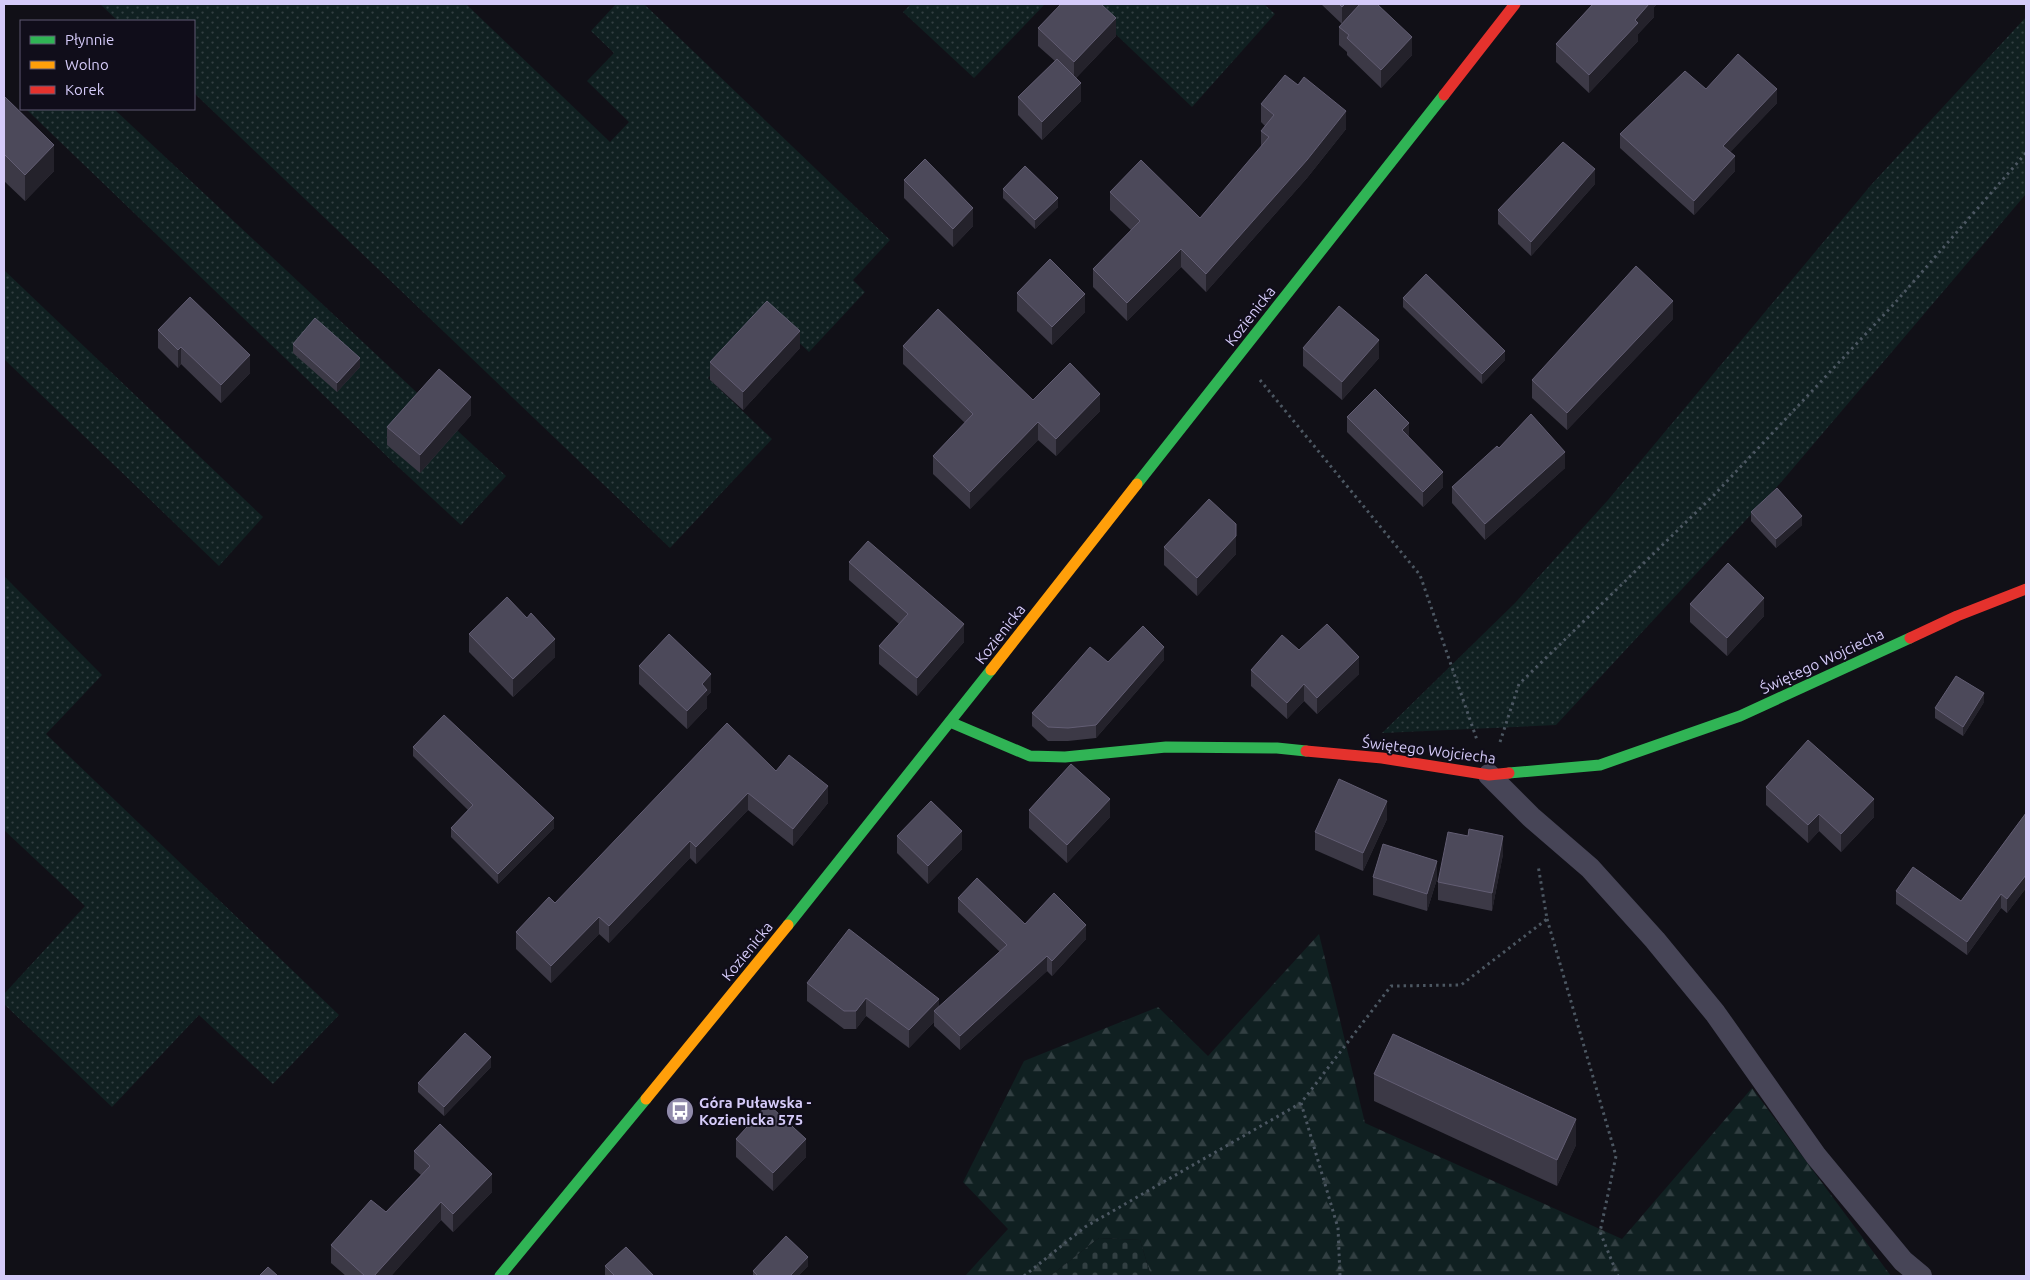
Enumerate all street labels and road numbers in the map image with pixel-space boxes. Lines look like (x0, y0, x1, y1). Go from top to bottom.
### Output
street label: Kozienicka (1221, 283, 1279, 349)
street label: Kozienicka (971, 601, 1029, 667)
street label: Świętego Wojciecha (1757, 625, 1887, 697)
street label: Świętego Wojciecha (1361, 733, 1497, 767)
street label: Kozienicka (718, 918, 776, 984)

